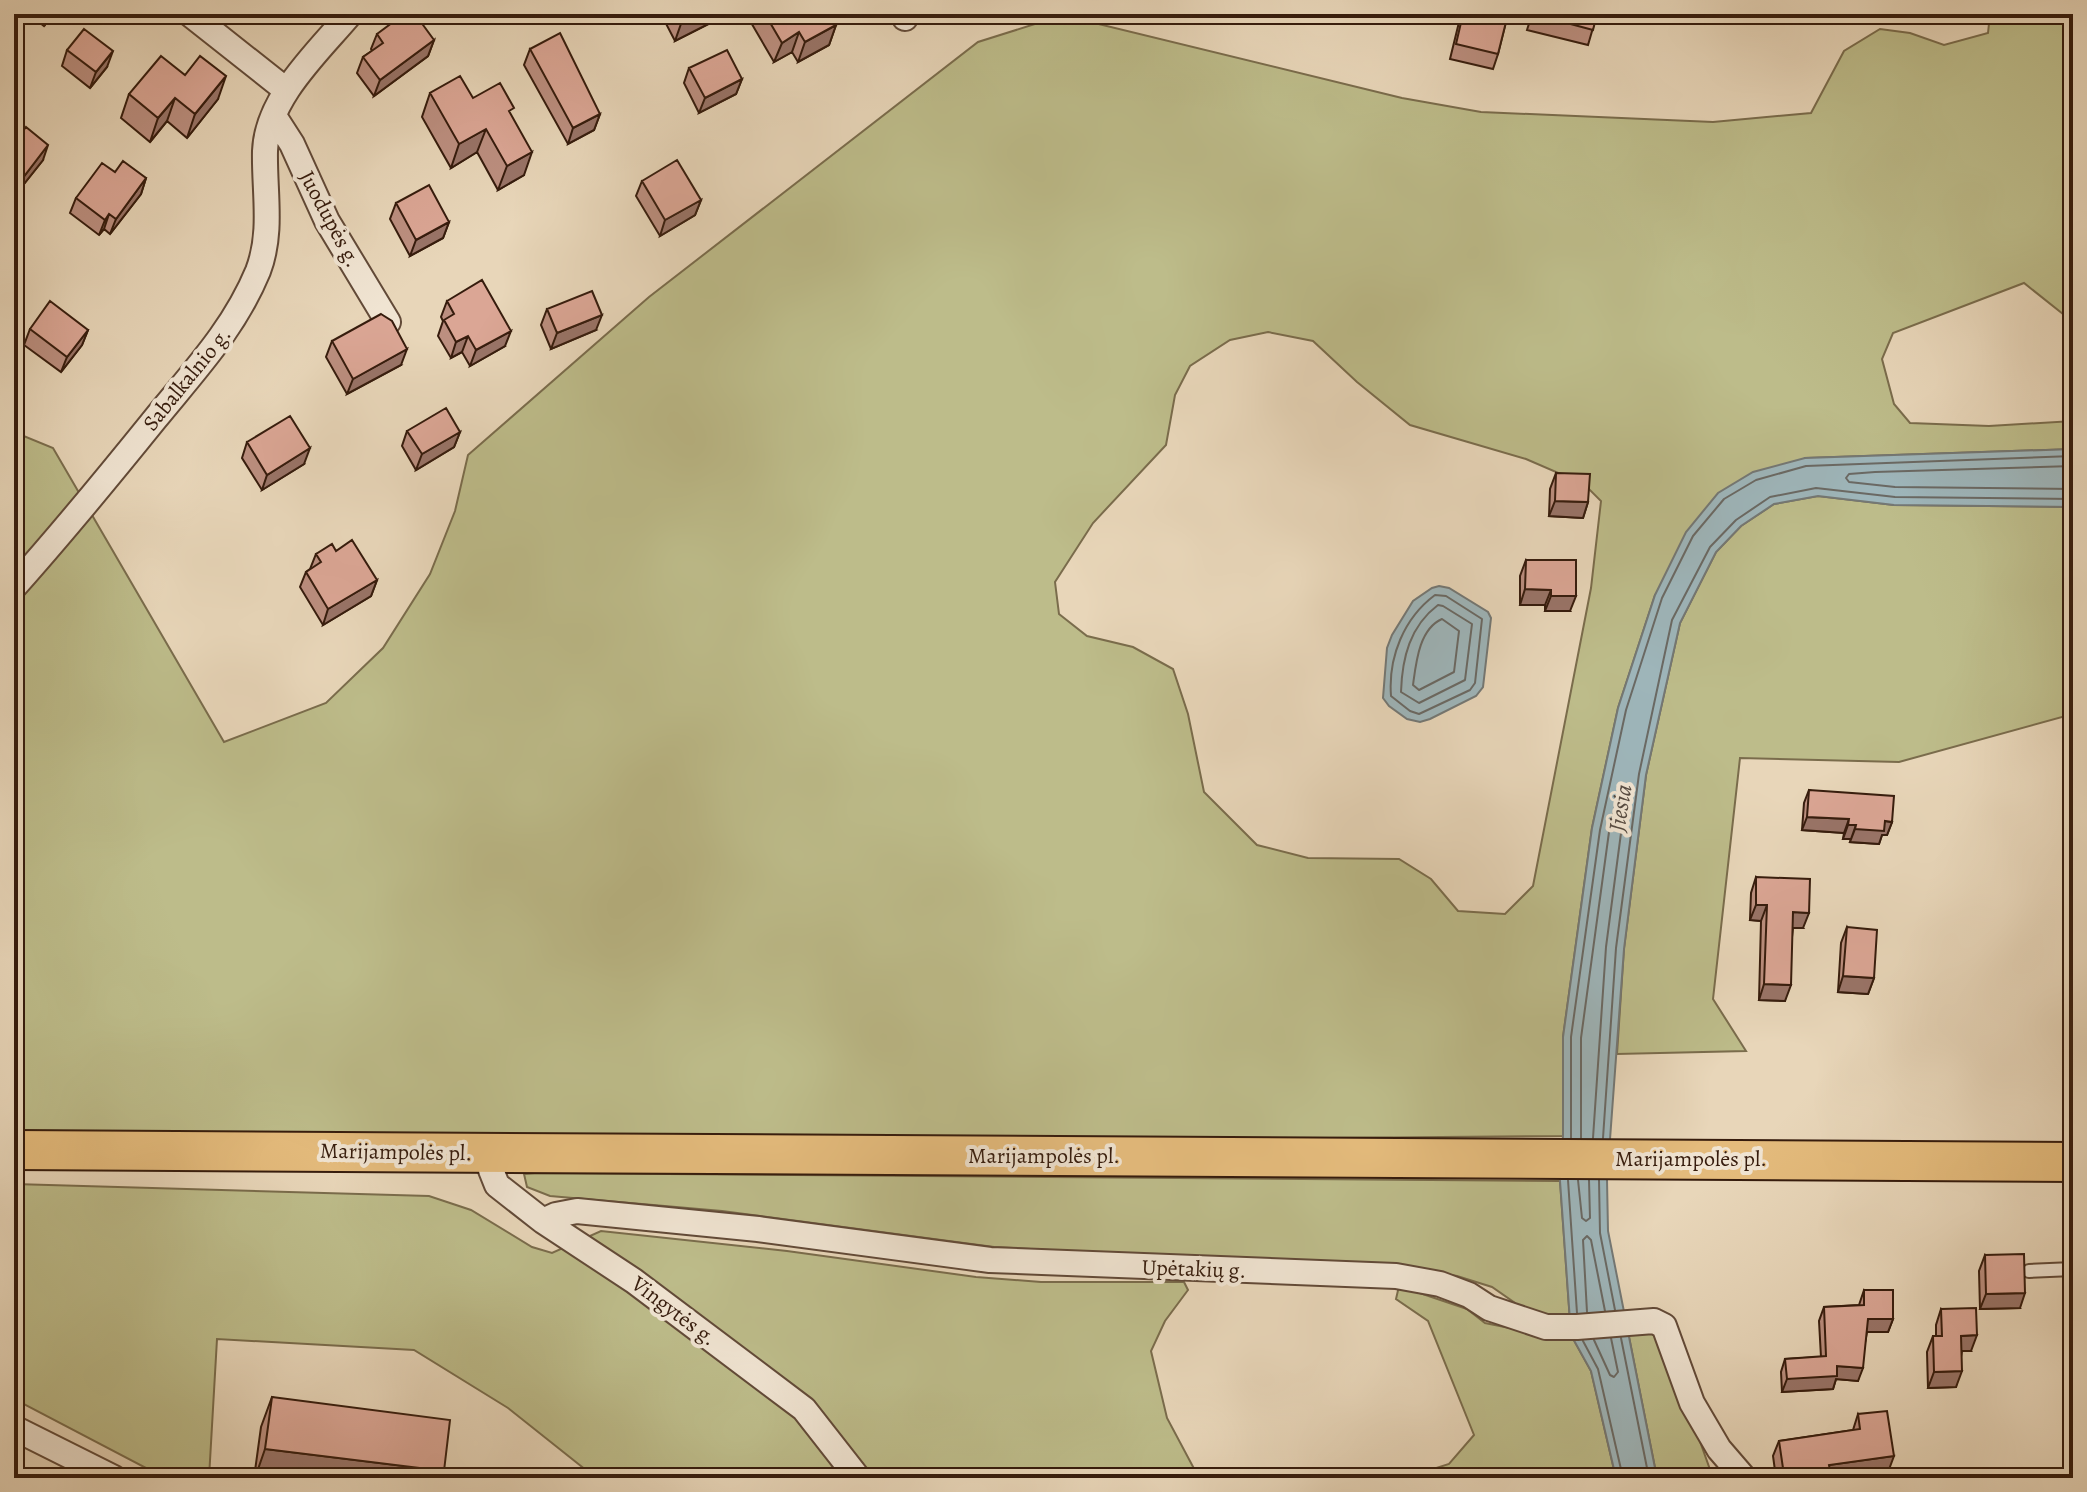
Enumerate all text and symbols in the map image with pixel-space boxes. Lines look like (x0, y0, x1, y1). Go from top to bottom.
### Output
street label: Juodupės g. (292, 165, 368, 273)
street label: Sabalkalnio g. (136, 321, 238, 437)
water label: Jiesia (1600, 782, 1640, 835)
street label: Marijampolės pl. (320, 1136, 472, 1168)
street label: Marijampolės pl. (968, 1141, 1120, 1171)
street label: Marijampolės pl. (1615, 1144, 1767, 1174)
street label: Upėtakių g. (1141, 1252, 1247, 1286)
street label: Vingytės g. (624, 1268, 723, 1353)

